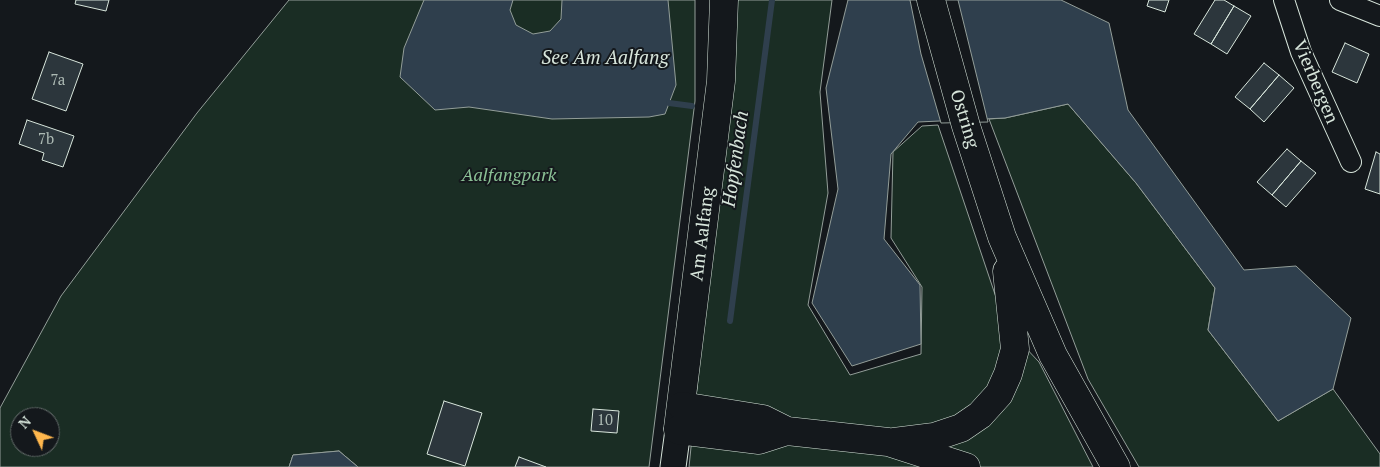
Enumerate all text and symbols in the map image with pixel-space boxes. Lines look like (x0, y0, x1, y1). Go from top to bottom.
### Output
street label: Vierbergen (1288, 37, 1342, 127)
water label: See Am Aalfang (541, 48, 669, 70)
house number: 7a (51, 72, 65, 90)
street label: Ostring (945, 87, 983, 151)
water label: Hopfenbach (718, 109, 754, 209)
house number: 7b (38, 131, 54, 149)
park label: Aalfangpark (462, 165, 556, 187)
street label: Am Aalfang (687, 186, 719, 282)
north arrow (10, 407, 60, 457)
text: N (14, 412, 35, 432)
house number: 10 (597, 412, 613, 430)

